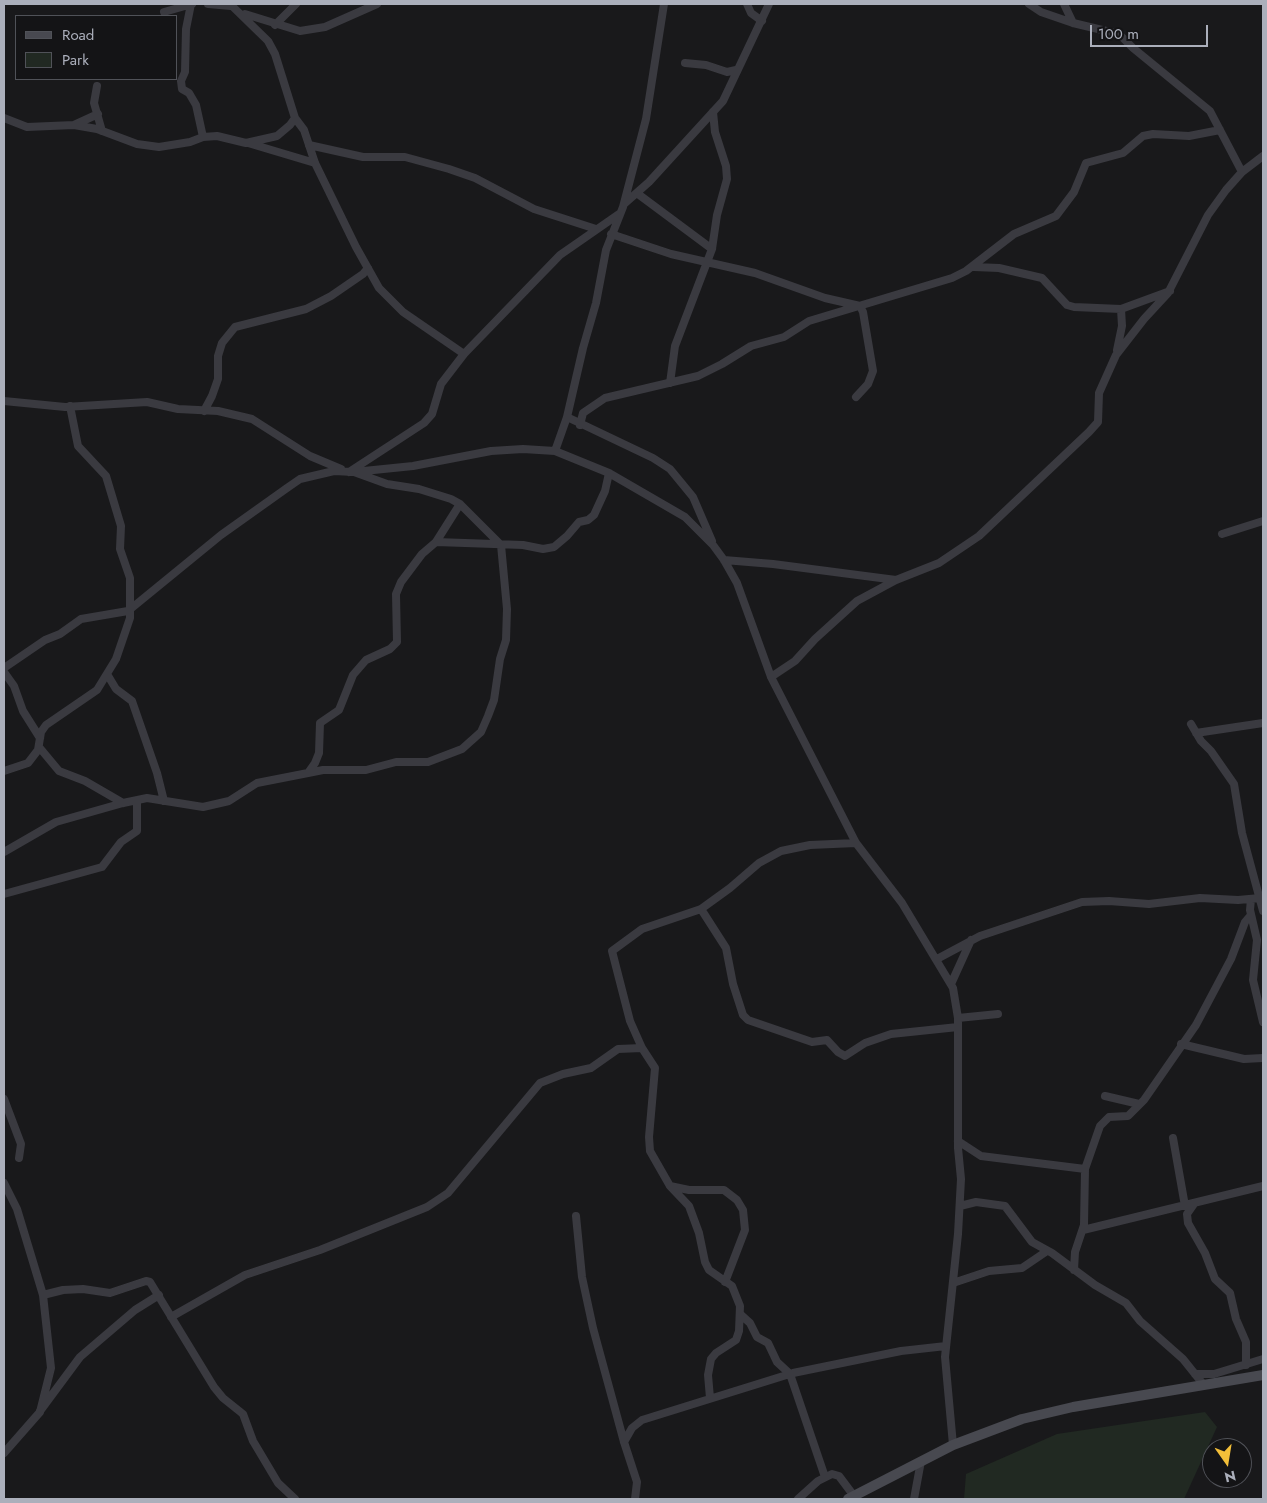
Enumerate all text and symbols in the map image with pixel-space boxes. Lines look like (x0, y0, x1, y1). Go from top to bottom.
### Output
legend (15, 15, 178, 80)
scale bar (1092, 15, 1210, 47)
text: 100 m (1098, 23, 1139, 45)
text: Road (62, 24, 94, 46)
text: Park (62, 49, 89, 71)
north arrow (1202, 1438, 1252, 1488)
text: N (1222, 1466, 1238, 1488)

